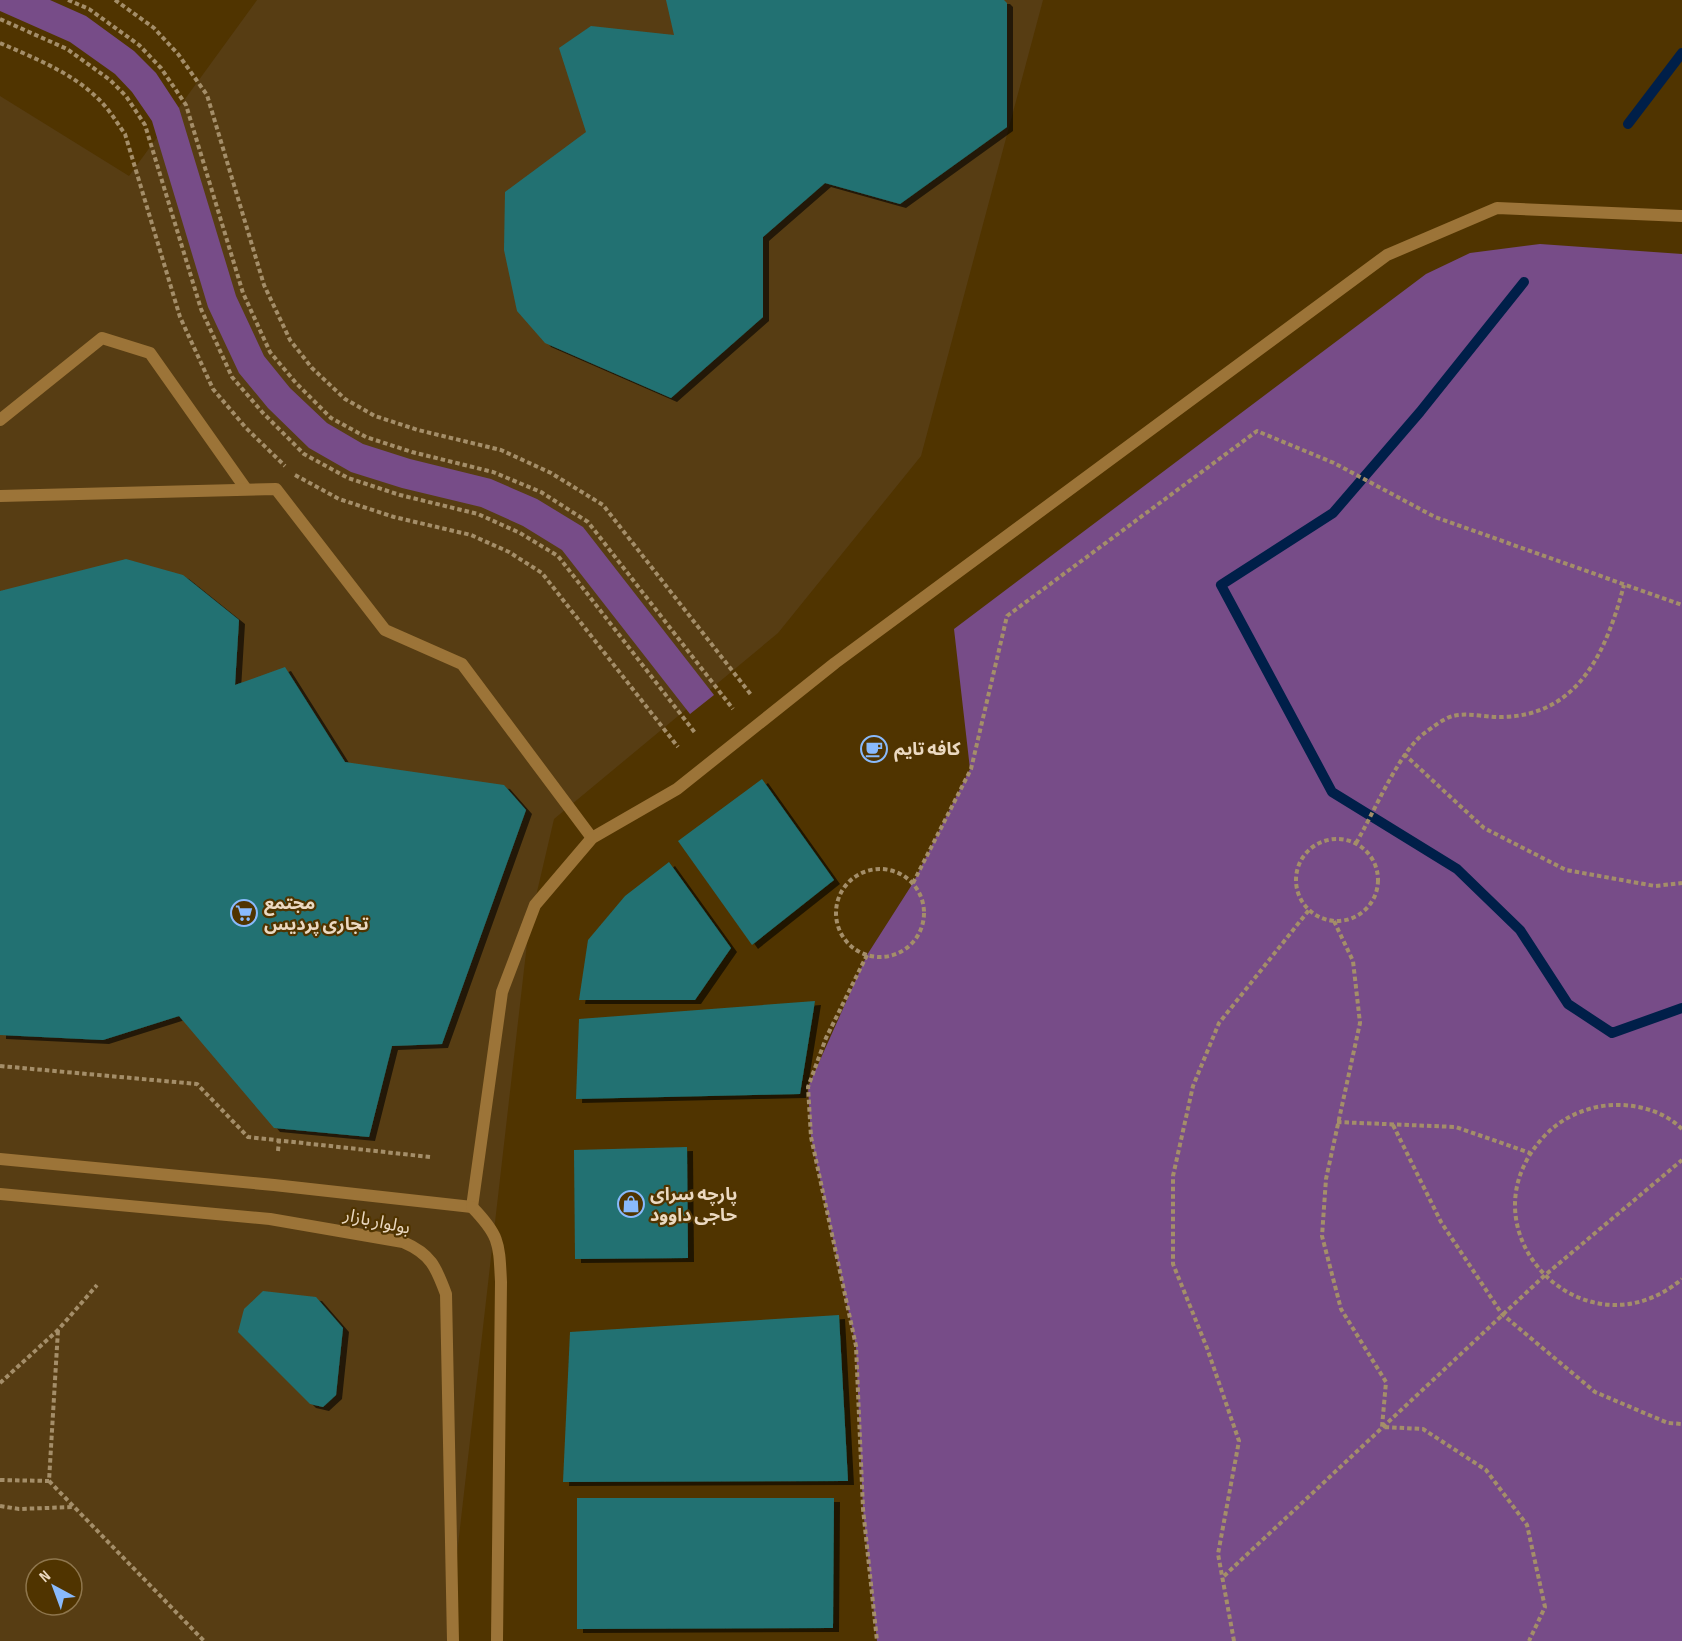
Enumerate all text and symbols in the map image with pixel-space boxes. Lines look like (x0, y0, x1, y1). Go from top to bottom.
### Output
cafe icon: كافه تايم (859, 734, 889, 764)
place label: كافه تايم (894, 739, 961, 762)
place label: مجتمع تجاری پردیس (264, 893, 369, 936)
supermarket icon: مجتمع تجاری پردیس (229, 898, 259, 928)
place label: پارچه سرای حاجی داوود (650, 1184, 737, 1226)
shop icon: پارچه سرای حاجی داوود (616, 1189, 646, 1219)
street label: بولوار بازار (341, 1204, 412, 1239)
north arrow (24, 1557, 84, 1617)
text: N (36, 1567, 55, 1587)

